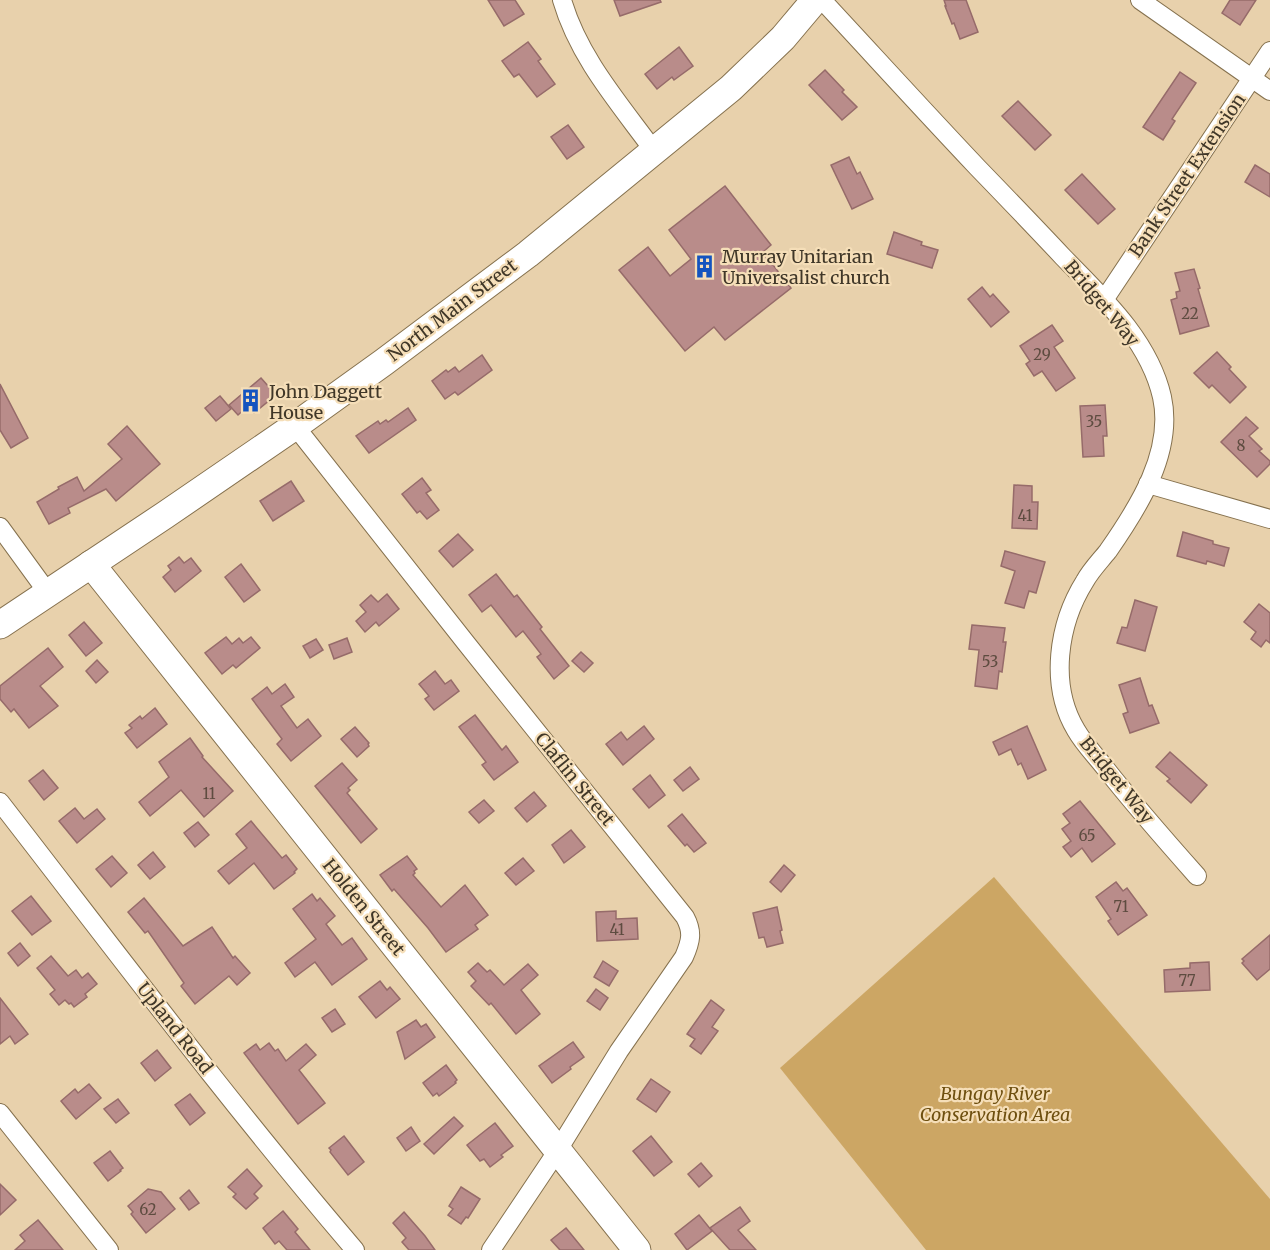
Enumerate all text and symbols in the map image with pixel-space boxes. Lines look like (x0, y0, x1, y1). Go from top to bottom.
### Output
street label: Bank Street Extension (1124, 89, 1250, 261)
place label: Murray Unitarian Universalist church (722, 245, 890, 289)
building icon: Murray Unitarian Universalist church (691, 253, 717, 279)
street label: North Main Street (383, 254, 521, 366)
street label: Bridget Way (1059, 255, 1145, 351)
house number: 22 (1181, 304, 1199, 323)
house number: 29 (1033, 345, 1051, 364)
place label: John Daggett House (268, 380, 382, 424)
building icon: John Daggett House (238, 388, 264, 414)
house number: 35 (1086, 412, 1102, 431)
house number: 8 (1237, 436, 1246, 455)
house number: 41 (1018, 506, 1033, 525)
house number: 53 (982, 652, 998, 671)
street label: Claflin Street (530, 728, 620, 830)
street label: Bridget Way (1075, 732, 1159, 828)
house number: 11 (202, 784, 216, 803)
house number: 65 (1078, 826, 1096, 845)
street label: Holden Street (318, 854, 410, 960)
house number: 71 (1113, 897, 1129, 916)
house number: 41 (610, 920, 625, 939)
house number: 77 (1178, 971, 1196, 990)
street label: Upland Road (132, 978, 218, 1078)
park label: Bungay River Conservation Area (920, 1082, 1070, 1126)
house number: 62 (139, 1200, 157, 1219)

